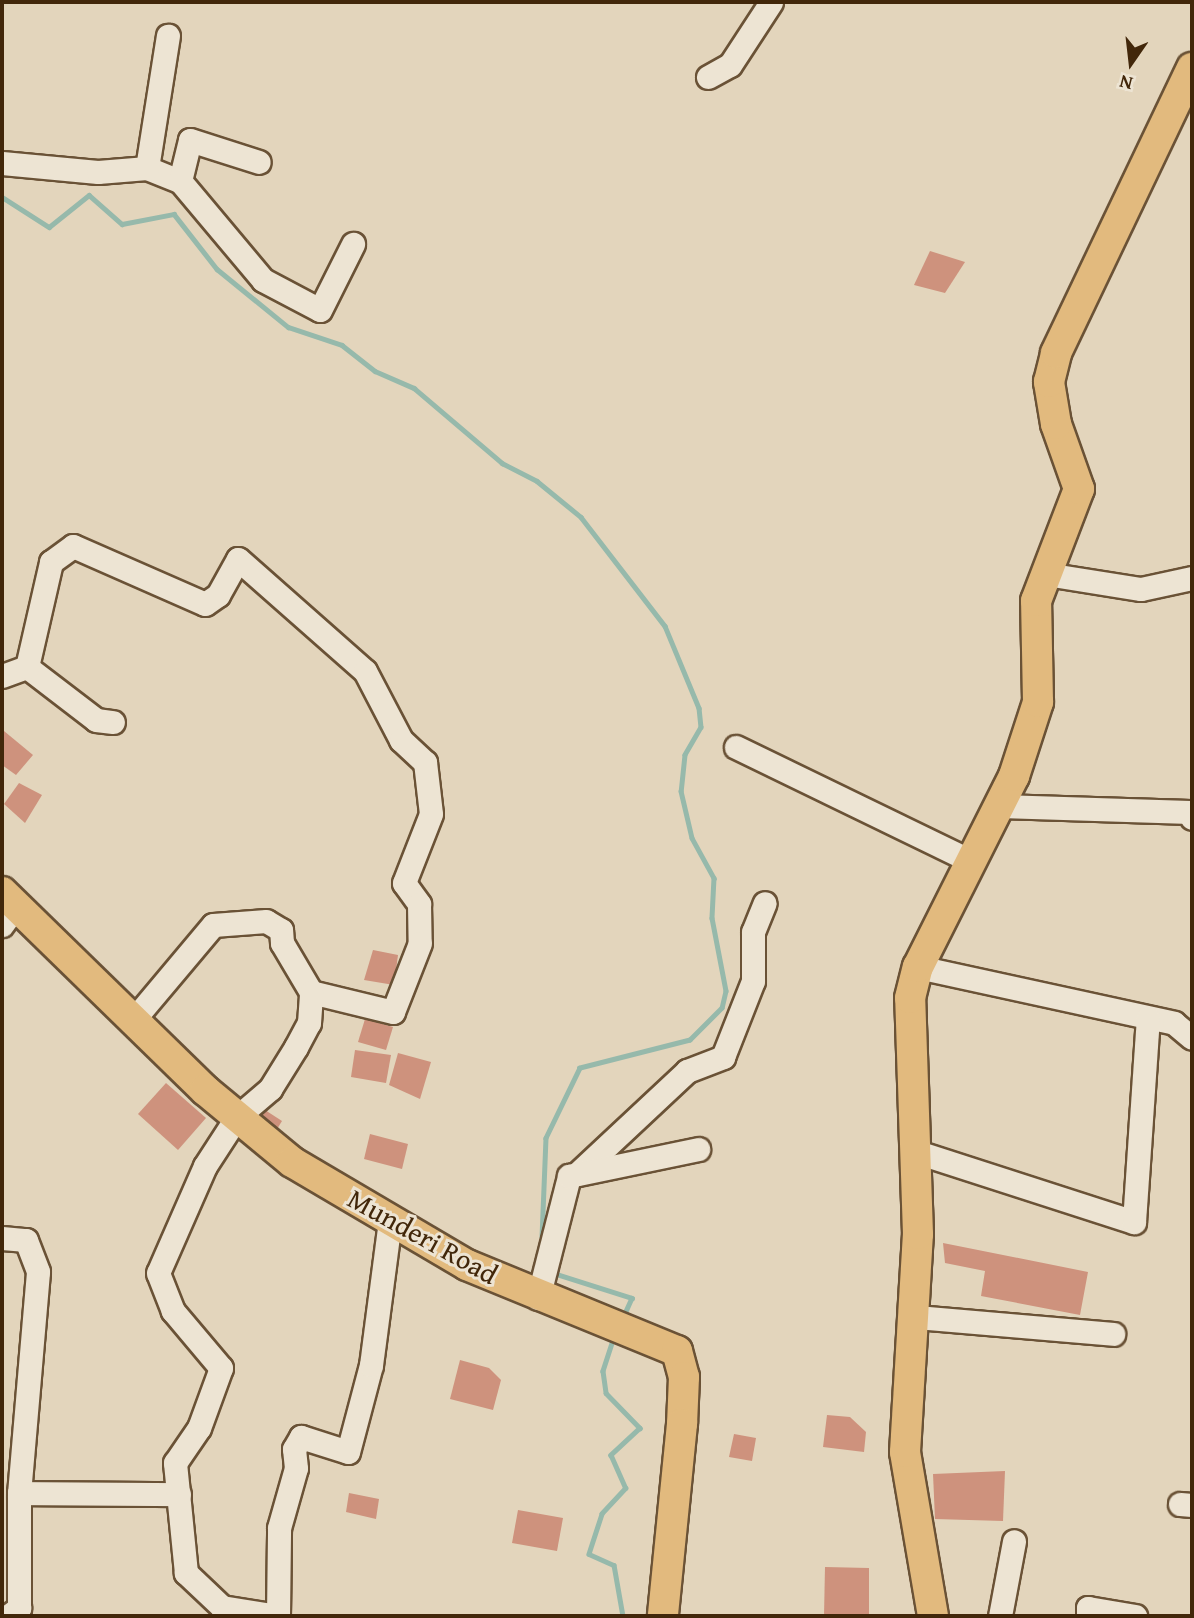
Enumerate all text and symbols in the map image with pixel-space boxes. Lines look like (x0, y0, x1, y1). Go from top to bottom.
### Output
north arrow (1096, 28, 1166, 98)
text: N (1116, 68, 1135, 98)
street label: Munderi Road (342, 1181, 504, 1291)

